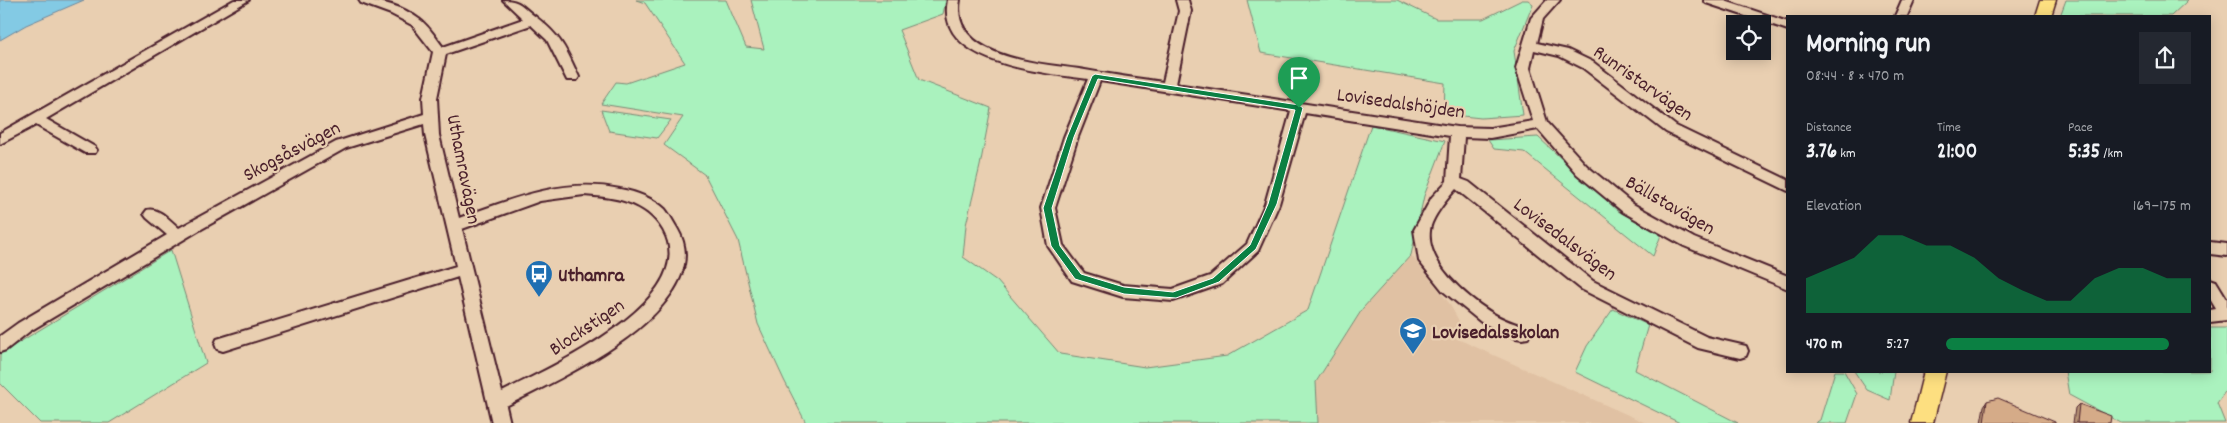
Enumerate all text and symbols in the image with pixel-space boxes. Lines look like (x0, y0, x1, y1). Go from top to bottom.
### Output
map controls (1726, 15, 1771, 60)
button: locate (1726, 15, 1771, 60)
text: Morning run (1806, 26, 1930, 66)
button: share (2139, 32, 2191, 84)
street label: Runristarvägen (1587, 40, 1698, 129)
pin (1278, 57, 1320, 108)
icon: arrive (1285, 64, 1313, 92)
text: 08:44 · 8 × 470 m (1806, 65, 1904, 88)
street label: Lovisedalshöjden (1335, 82, 1466, 128)
street label: Uthamravägen (438, 112, 486, 227)
street label: Skogsåsvägen (239, 115, 346, 190)
text: Distance (1806, 118, 1852, 138)
text: Time (1937, 118, 1961, 138)
text: Pace (2068, 118, 2093, 138)
text: 3.76 (1806, 138, 1837, 168)
text: 21:00 (1937, 138, 1977, 168)
text: 5:35 (2068, 138, 2100, 168)
text: km (1837, 144, 1856, 164)
text: /km (2100, 144, 2123, 164)
street label: Bällstavägen (1620, 170, 1719, 244)
street label: Lovisedalsvägen (1507, 192, 1622, 289)
text: Elevation (1806, 195, 1862, 218)
text: 169–175 m (2133, 195, 2191, 218)
bus stop icon: Uthamra (524, 259, 554, 298)
place label: Uthamra (558, 263, 625, 291)
street label: Blockstigen (544, 293, 631, 364)
school or university icon: Lovisedalsskolan (1398, 316, 1428, 355)
place label: Lovisedalsskolan (1432, 320, 1559, 348)
text: 470 m (1806, 333, 1842, 356)
text: 5:27 (1886, 333, 1909, 356)

